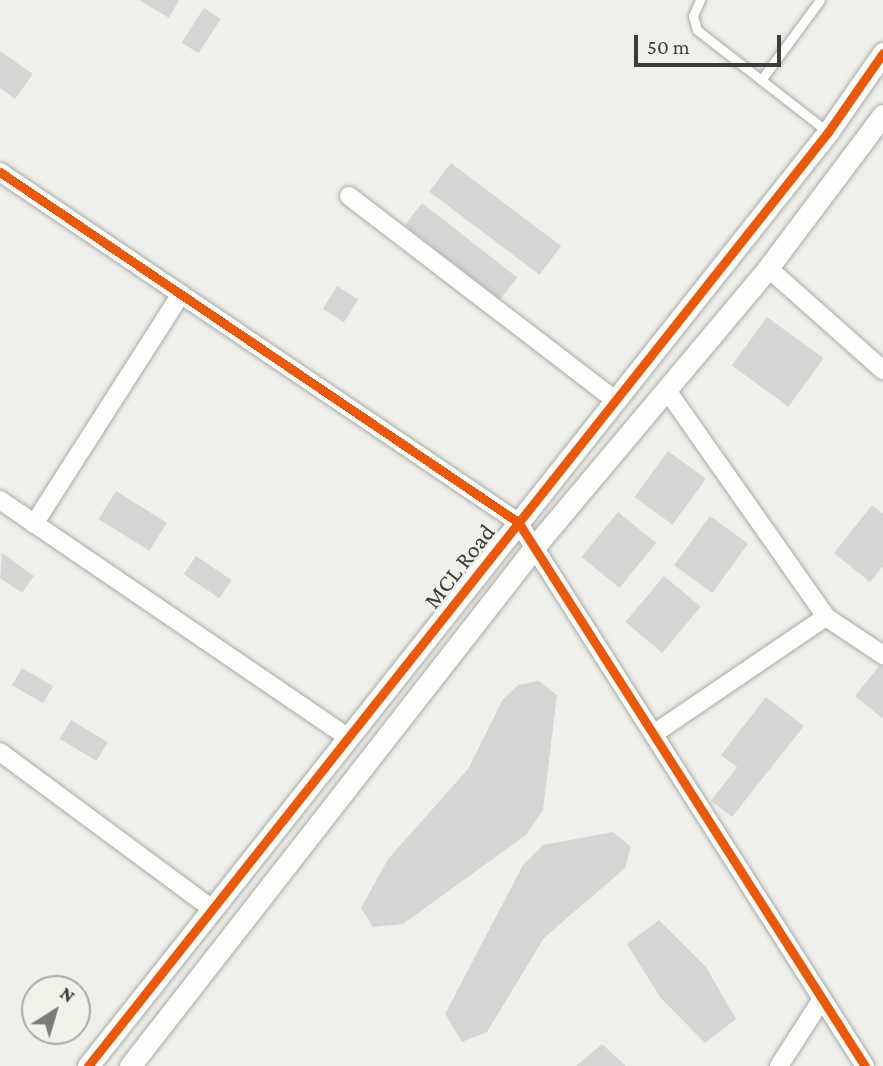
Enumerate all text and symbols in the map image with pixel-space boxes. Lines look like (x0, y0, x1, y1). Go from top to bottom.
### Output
scale bar (638, 21, 785, 65)
text: 50 m (647, 35, 690, 59)
street label: MCL Road (417, 518, 501, 614)
north arrow (21, 975, 91, 1045)
text: N (56, 982, 79, 1007)

